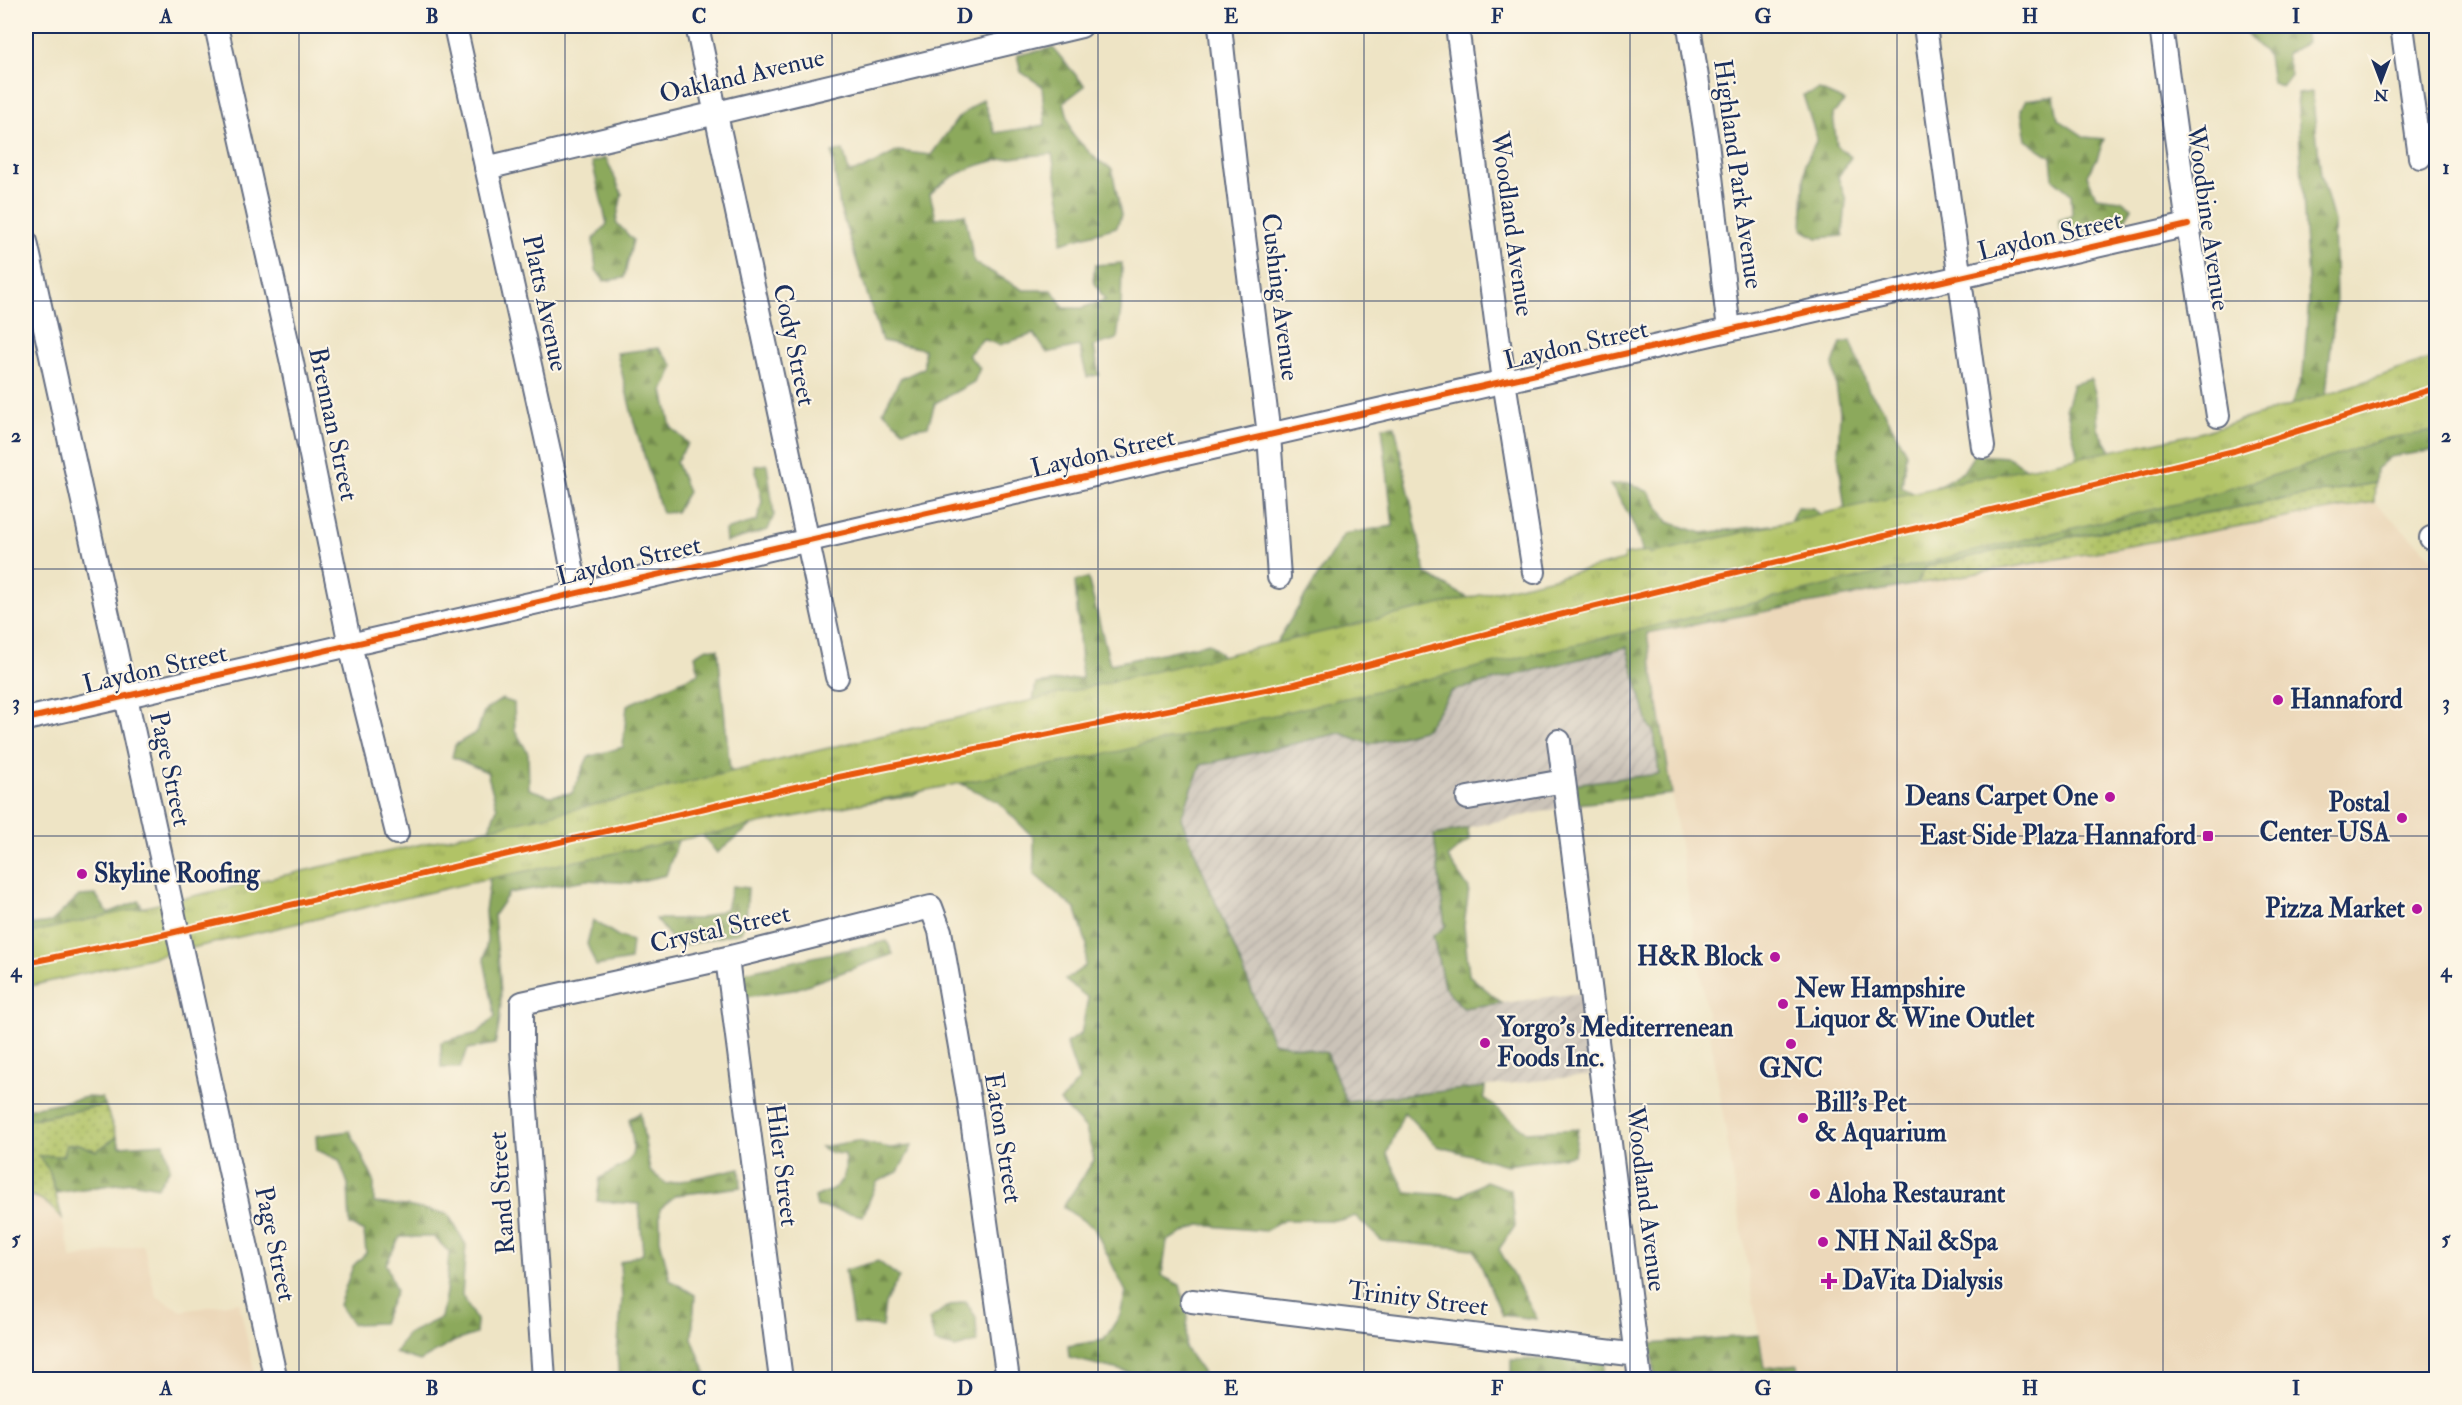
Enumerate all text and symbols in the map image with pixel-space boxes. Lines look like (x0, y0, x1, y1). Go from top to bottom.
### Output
text: A (159, 4, 173, 29)
text: B (425, 4, 439, 29)
text: C (692, 4, 706, 29)
text: D (957, 4, 973, 29)
text: E (1224, 4, 1239, 29)
text: F (1491, 4, 1504, 29)
text: G (1755, 4, 1772, 29)
text: H (2022, 4, 2038, 29)
text: I (2292, 4, 2300, 29)
street label: Oakland Avenue (656, 41, 828, 111)
north arrow (2351, 51, 2411, 111)
street label: Highland Park Avenue (1706, 57, 1770, 291)
text: N (2373, 85, 2389, 105)
street label: Woodbine Avenue (2179, 122, 2237, 313)
street label: Woodland Avenue (1483, 129, 1541, 319)
text: 1 (12, 155, 20, 180)
text: 1 (2442, 155, 2450, 180)
street label: Laydon Street (1975, 204, 2125, 268)
street label: Cushing Avenue (1254, 211, 1306, 383)
street label: Platts Avenue (515, 232, 575, 374)
street label: Cody Street (765, 281, 823, 409)
street label: Laydon Street (1501, 313, 1651, 377)
street label: Brennan Street (301, 344, 365, 504)
street label: Laydon Street (1028, 421, 1178, 485)
text: 2 (11, 423, 21, 448)
text: 2 (2441, 423, 2451, 448)
street label: Laydon Street (554, 529, 704, 593)
street label: Laydon Street (80, 637, 230, 701)
place label: Hannaford (2290, 684, 2403, 716)
text: 3 (12, 690, 20, 715)
text: 3 (2442, 690, 2450, 715)
marker: Hannaford (2271, 693, 2285, 707)
street label: Page Street (142, 708, 198, 830)
place label: Deans Carpet One (1905, 781, 2098, 814)
place label: Postal Center USA (2260, 787, 2390, 849)
marker: Deans Carpet One (2103, 790, 2117, 804)
marker: Postal Center USA (2395, 811, 2409, 825)
place label: East Side Plaza Hannaford (1920, 820, 2196, 852)
marker: East Side Plaza Hannaford (2201, 829, 2215, 843)
place label: Skyline Roofing (94, 858, 261, 891)
marker: Skyline Roofing (75, 867, 89, 881)
place label: Pizza Market (2265, 893, 2406, 925)
street label: Crystal Street (647, 897, 793, 961)
marker: Pizza Market (2410, 902, 2424, 916)
place label: H&R Block (1637, 941, 1764, 973)
marker: H&R Block (1768, 950, 1782, 964)
text: 4 (10, 958, 23, 983)
text: 4 (2440, 958, 2453, 983)
place label: New Hampshire Liquor & Wine Outlet (1794, 973, 2035, 1036)
marker: New Hampshire Liquor & Wine Outlet (1776, 997, 1790, 1011)
place label: Yorgo's Mediterrenean Foods Inc. (1496, 1012, 1734, 1074)
marker: Yorgo's Mediterrenean Foods Inc. (1478, 1036, 1492, 1050)
marker: GNC (1784, 1037, 1798, 1051)
place label: GNC (1759, 1053, 1823, 1085)
street label: Eaton Street (977, 1070, 1029, 1206)
place label: Bill's Pet & Aquarium (1815, 1087, 1947, 1150)
street label: Hiler Street (759, 1102, 805, 1228)
street label: Woodland Avenue (1619, 1104, 1673, 1293)
marker: Bill's Pet & Aquarium (1796, 1111, 1810, 1125)
street label: Rand Street (482, 1130, 522, 1256)
place label: Aloha Restaurant (1826, 1178, 2006, 1210)
street label: Page Street (247, 1183, 303, 1305)
marker: Aloha Restaurant (1808, 1187, 1822, 1201)
text: 5 (12, 1226, 22, 1251)
place label: NH Nail &Spa (1834, 1226, 1999, 1259)
text: 5 (2442, 1226, 2452, 1251)
marker: NH Nail &Spa (1816, 1235, 1830, 1249)
place label: DaVita Dialysis (1842, 1265, 2003, 1298)
marker: DaVita Dialysis (1820, 1272, 1838, 1290)
street label: Trinity Street (1346, 1275, 1490, 1323)
text: A (159, 1376, 173, 1401)
text: B (425, 1376, 439, 1401)
text: C (692, 1376, 706, 1401)
text: D (957, 1376, 973, 1401)
text: E (1224, 1376, 1239, 1401)
text: F (1491, 1376, 1504, 1401)
text: G (1755, 1376, 1772, 1401)
text: H (2022, 1376, 2038, 1401)
text: I (2292, 1376, 2300, 1401)

